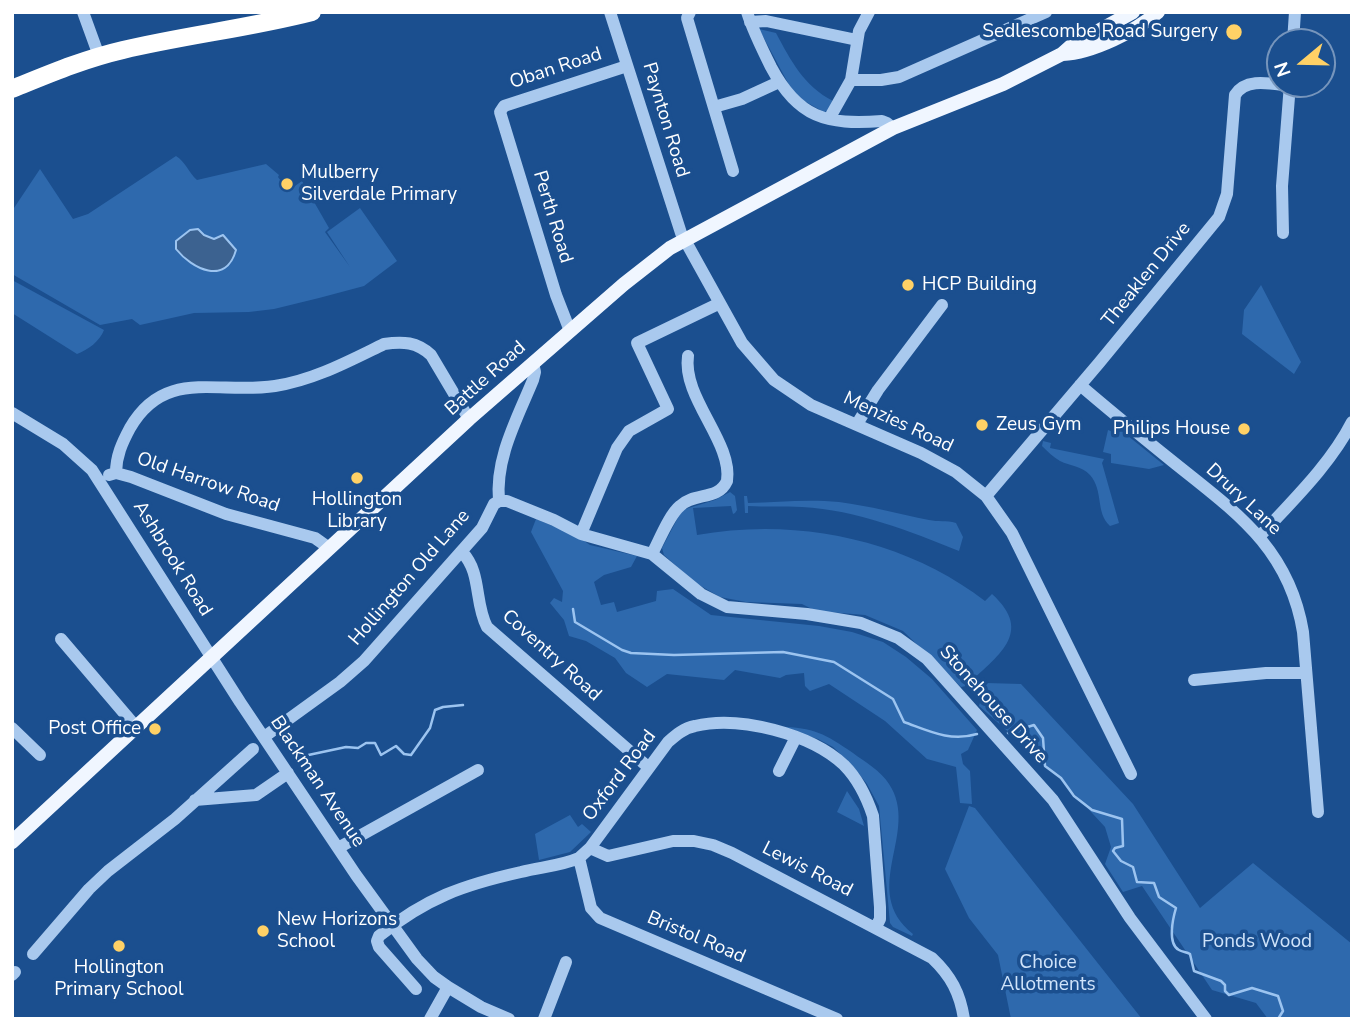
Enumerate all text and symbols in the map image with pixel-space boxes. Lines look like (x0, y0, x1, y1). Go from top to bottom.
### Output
place label: Sedlescombe Road Surgery (982, 21, 1218, 43)
marker: Sedlescombe Road Surgery (1224, 22, 1244, 42)
north arrow (1266, 28, 1336, 98)
street label: Oban Road (507, 43, 605, 95)
text: N (1268, 58, 1298, 80)
street label: Paynton Road (637, 60, 693, 180)
place label: Mulberry Silverdale Primary (301, 162, 457, 206)
street label: Perth Road (527, 168, 577, 266)
marker: Mulberry Silverdale Primary (279, 176, 295, 192)
street label: Theaklen Drive (1098, 218, 1196, 332)
place label: HCP Building (922, 274, 1037, 296)
marker: HCP Building (900, 277, 916, 293)
street label: Battle Road (441, 337, 531, 421)
street label: Menzies Road (839, 388, 957, 458)
place label: Zeus Gym (996, 414, 1082, 436)
marker: Zeus Gym (974, 417, 990, 433)
place label: Philips House (1113, 418, 1230, 440)
marker: Philips House (1236, 421, 1252, 437)
street label: Old Harrow Road (134, 448, 282, 518)
street label: Drury Lane (1201, 459, 1285, 541)
marker: Hollington Library (349, 470, 365, 486)
place label: Hollington Library (312, 489, 402, 533)
street label: Ashbrook Road (128, 497, 216, 621)
street label: Hollington Old Lane (345, 505, 475, 651)
street label: Coventry Road (497, 605, 605, 707)
street label: Stonehouse Drive (934, 641, 1052, 769)
street label: Blackman Avenue (265, 712, 369, 852)
place label: Post Office (48, 718, 141, 740)
marker: Post Office (147, 721, 163, 737)
street label: Oxford Road (578, 726, 662, 826)
street label: Lewis Road (758, 837, 856, 903)
street label: Bristol Road (643, 907, 749, 969)
place label: New Horizons School (277, 909, 397, 953)
marker: New Horizons School (255, 923, 271, 939)
park label: Ponds Wood (1202, 931, 1312, 953)
marker: Hollington Primary School (111, 938, 127, 954)
park label: Choice Allotments (1000, 952, 1096, 996)
place label: Hollington Primary School (54, 957, 184, 1001)

